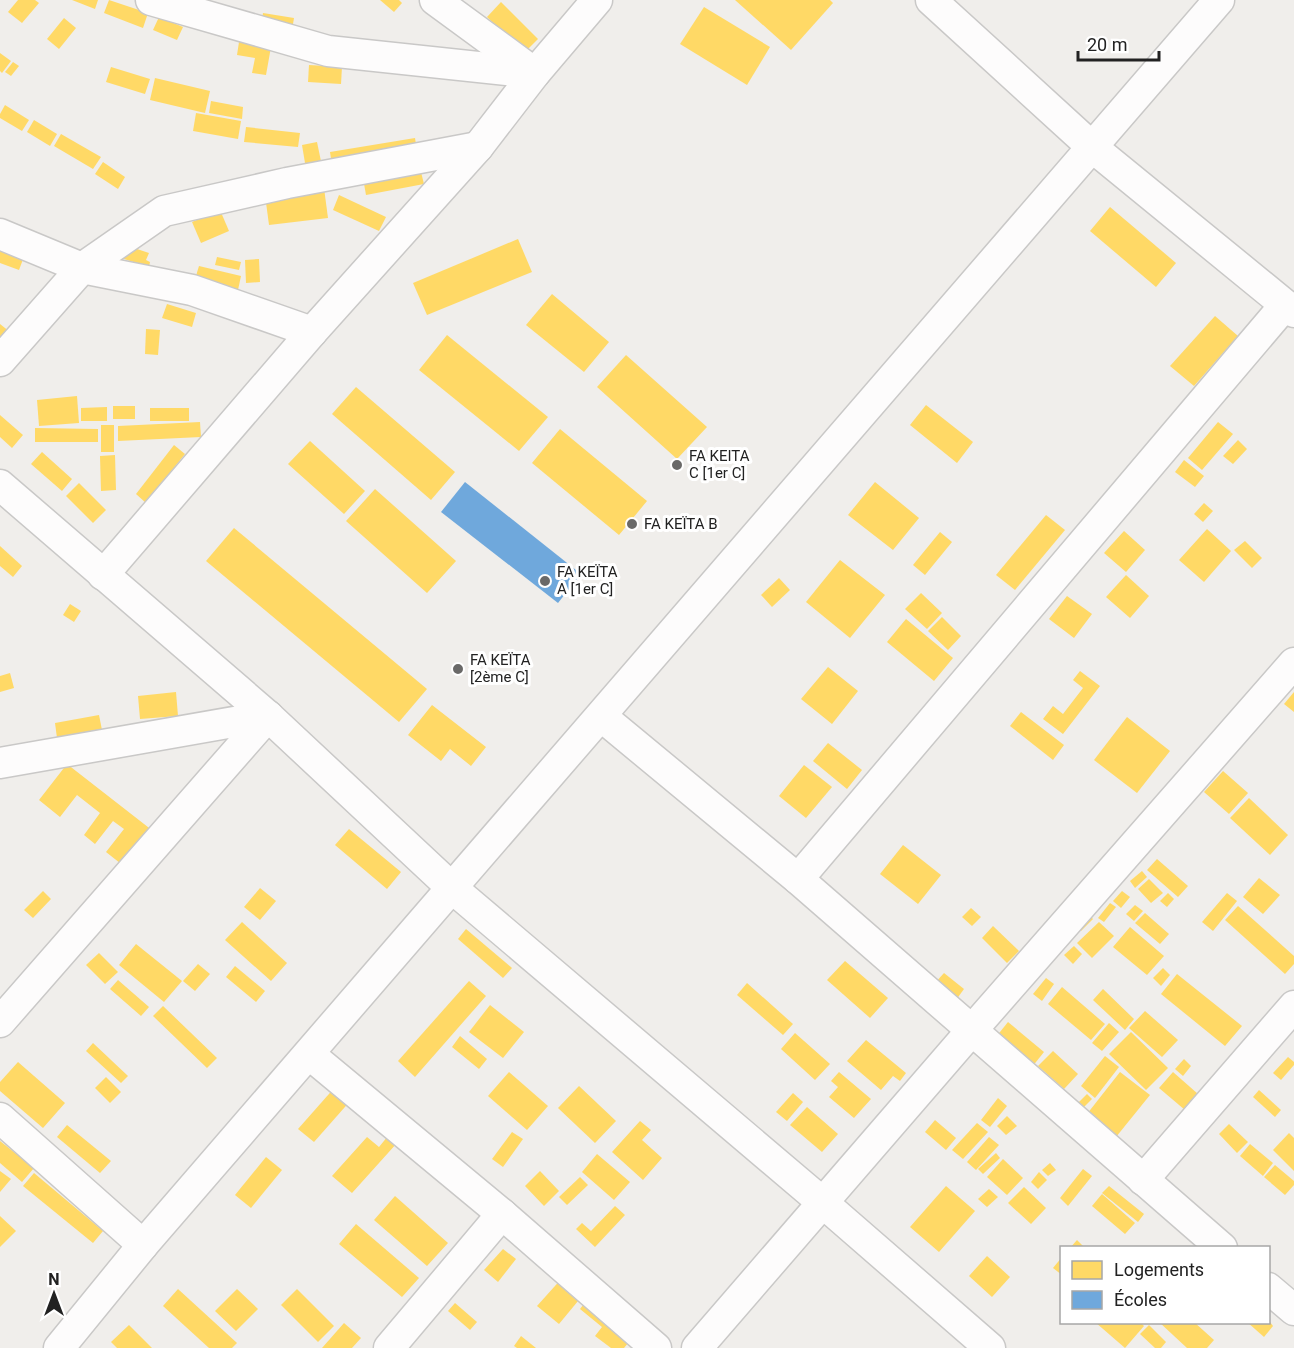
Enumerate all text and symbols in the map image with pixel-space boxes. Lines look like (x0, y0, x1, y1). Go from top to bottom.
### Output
scale bar (1078, 24, 1159, 62)
text: 20 m (1087, 34, 1127, 55)
place label: FA KEITA C [1er C] (689, 447, 750, 482)
marker: FA KEITA C [1er C] (670, 458, 684, 472)
place label: FA KEÏTA B (644, 515, 718, 533)
marker: FA KEÏTA B (625, 517, 639, 531)
place label: FA KEÏTA A [1er C] (557, 563, 618, 598)
marker: FA KEÏTA A [1er C] (538, 574, 552, 588)
place label: FA KEÏTA [2ème C] (470, 651, 531, 686)
marker: FA KEÏTA [2ème C] (451, 662, 465, 676)
legend (1060, 1246, 1270, 1324)
text: Logements (1114, 1259, 1204, 1280)
north arrow (24, 1264, 84, 1324)
text: N (48, 1270, 60, 1289)
text: Écoles (1114, 1289, 1167, 1310)

